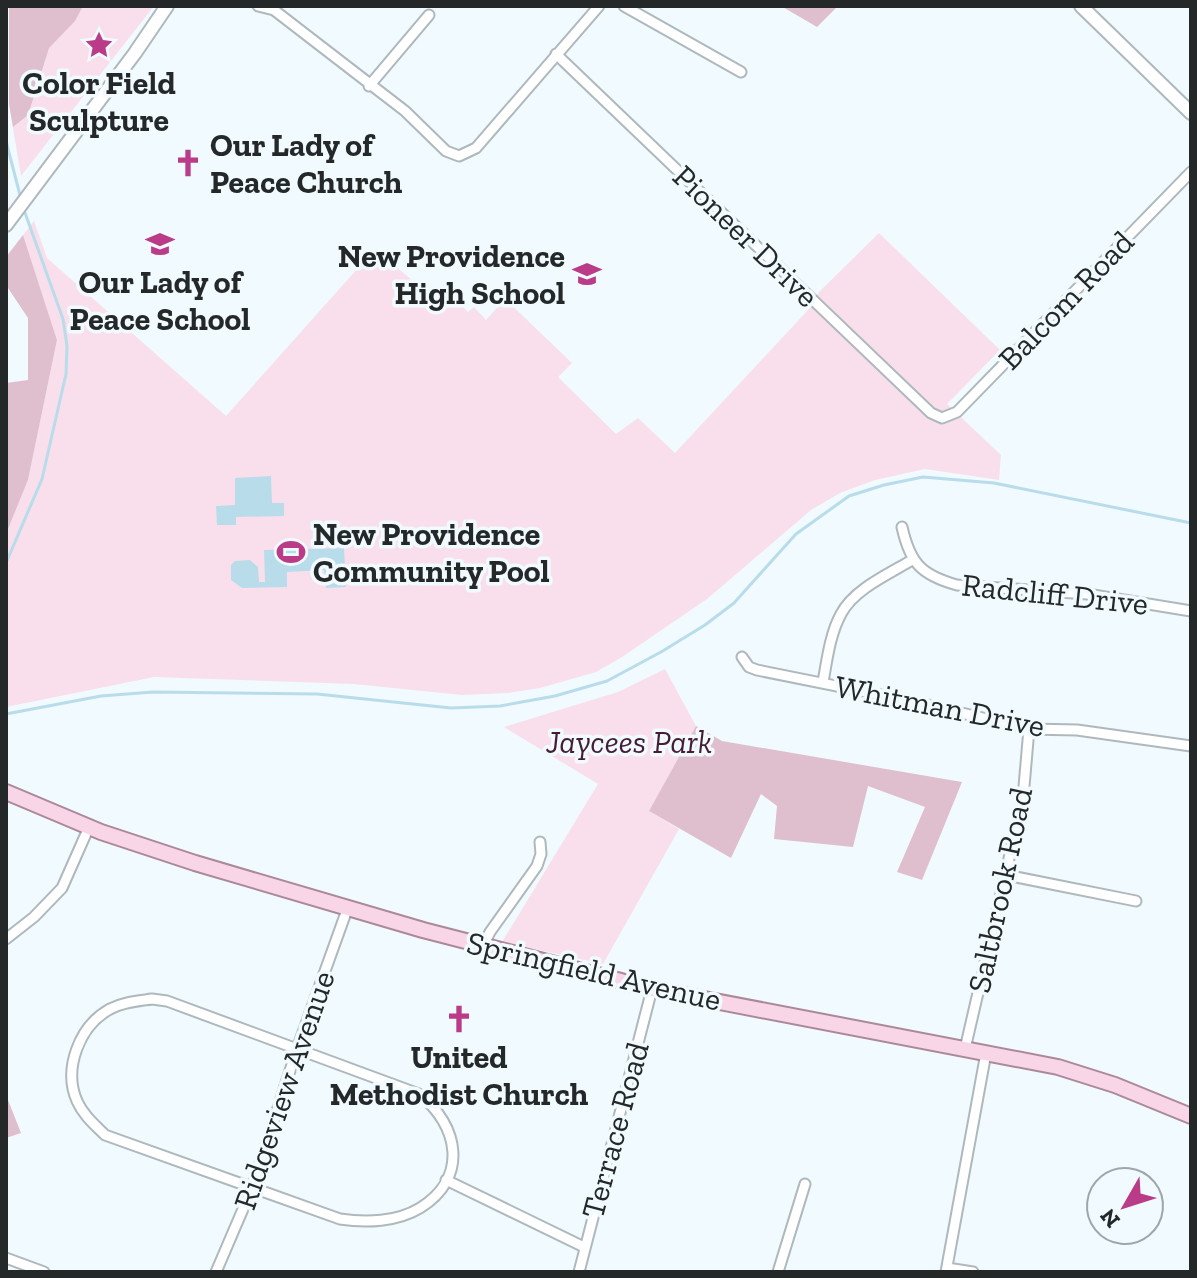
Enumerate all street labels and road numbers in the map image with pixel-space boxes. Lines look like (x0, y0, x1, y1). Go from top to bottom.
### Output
street label: Pioneer Drive (665, 157, 827, 315)
street label: Balcom Road (990, 222, 1142, 377)
street label: Radcliff Drive (960, 565, 1150, 623)
street label: Whitman Drive (832, 667, 1048, 745)
street label: Saltbrook Road (960, 783, 1040, 996)
street label: Springfield Avenue (463, 923, 725, 1019)
street label: Ridgeview Avenue (225, 966, 343, 1214)
street label: Terrace Road (573, 1037, 657, 1222)

